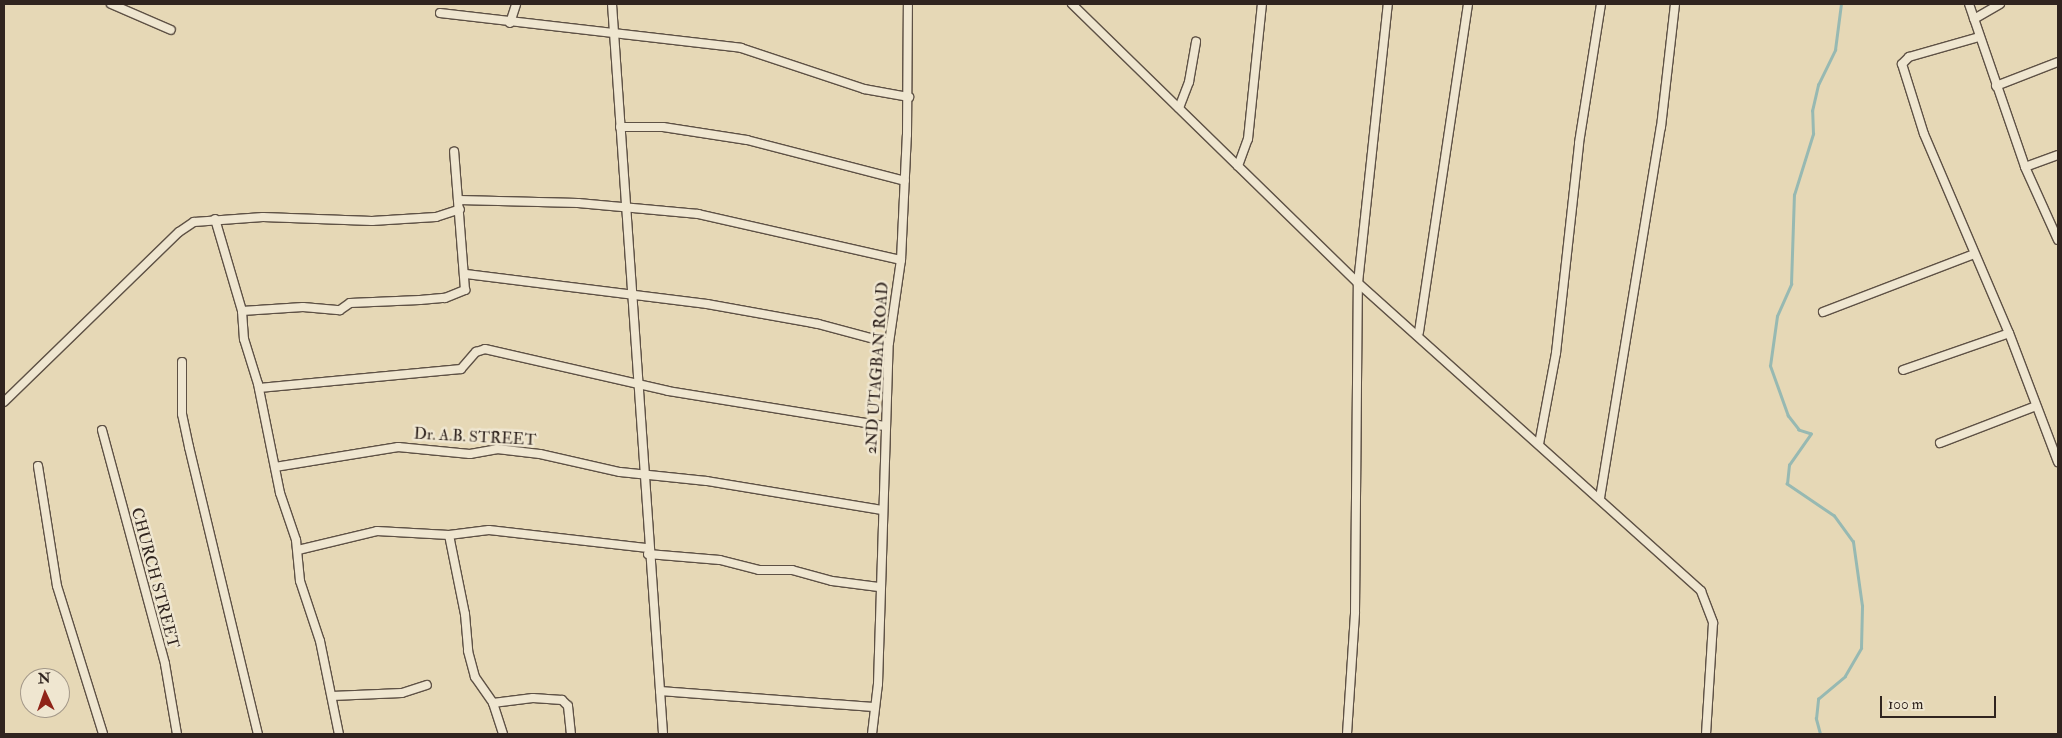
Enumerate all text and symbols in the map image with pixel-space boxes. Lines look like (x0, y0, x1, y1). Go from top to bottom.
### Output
street label: 2ND UTAGBAN ROAD (861, 281, 893, 455)
street label: Dr. A.B. STREET (413, 424, 537, 450)
street label: CHURCH STREET (127, 506, 183, 650)
north arrow (20, 668, 70, 718)
text: N (38, 670, 51, 687)
scale bar (1882, 686, 1998, 718)
text: 100 m (1888, 695, 1923, 714)

